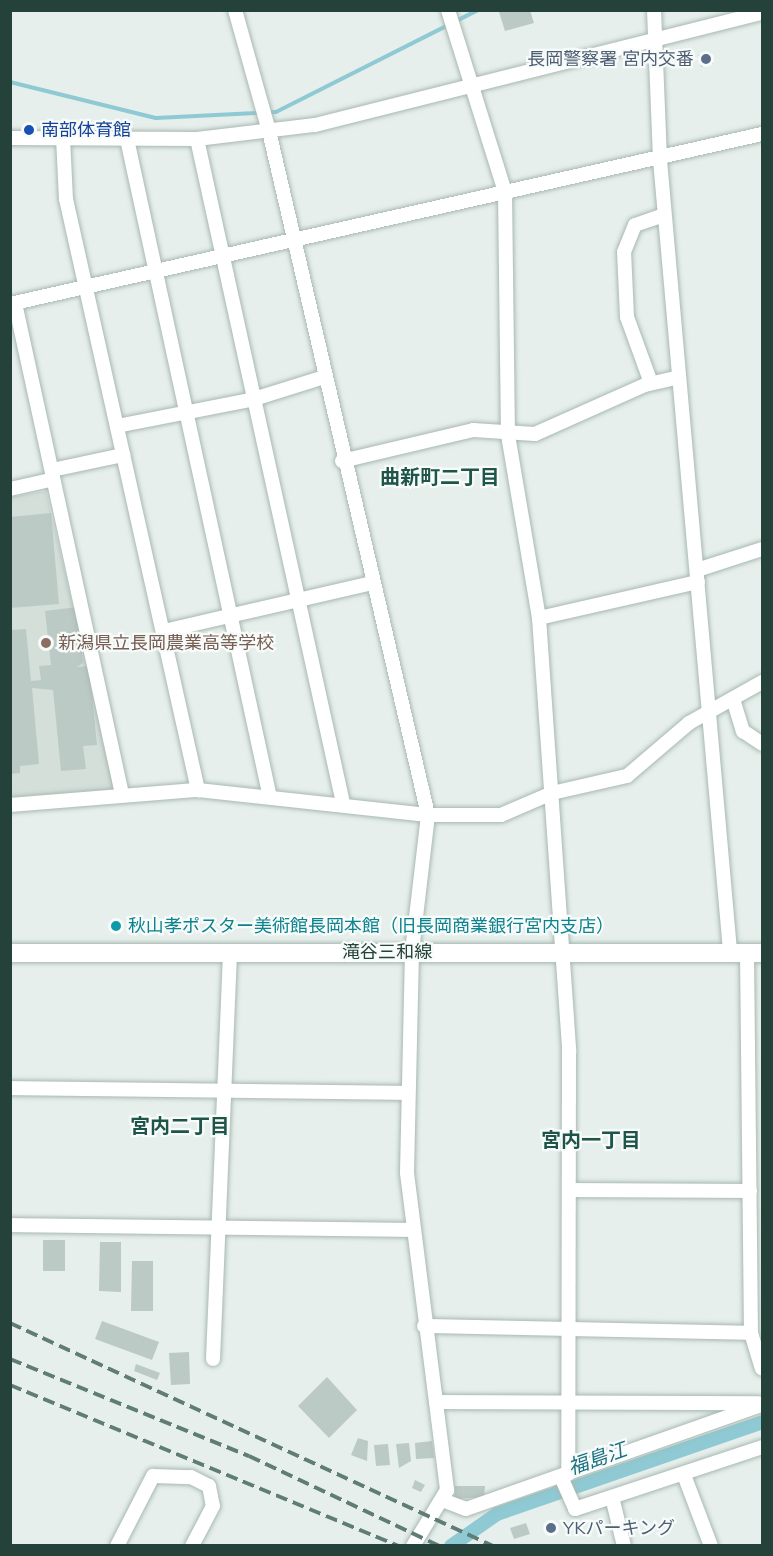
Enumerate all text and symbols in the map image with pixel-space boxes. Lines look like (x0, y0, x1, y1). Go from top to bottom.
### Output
place label: 長岡警察署 宮内交番 (527, 48, 694, 70)
marker: 長岡警察署 宮内交番 (699, 52, 713, 66)
place label: 南部体育館 (41, 119, 131, 141)
marker: 南部体育館 (22, 123, 36, 137)
district label: 曲新町二丁目 (380, 464, 500, 488)
place label: 新潟県立長岡農業高等学校 (58, 632, 274, 654)
marker: 新潟県立長岡農業高等学校 (39, 636, 53, 650)
place label: 秋山孝ポスター美術館長岡本館（旧長岡商業銀行宮内支店） (128, 915, 614, 937)
marker: 秋山孝ポスター美術館長岡本館（旧長岡商業銀行宮内支店） (109, 919, 123, 933)
street label: 滝谷三和線 (342, 941, 432, 963)
district label: 宮内二丁目 (130, 1113, 230, 1137)
district label: 宮内一丁目 (541, 1127, 641, 1151)
water label: 福島江 (565, 1437, 629, 1479)
place label: YKパーキング (563, 1517, 676, 1539)
marker: YKパーキング (544, 1521, 558, 1535)

